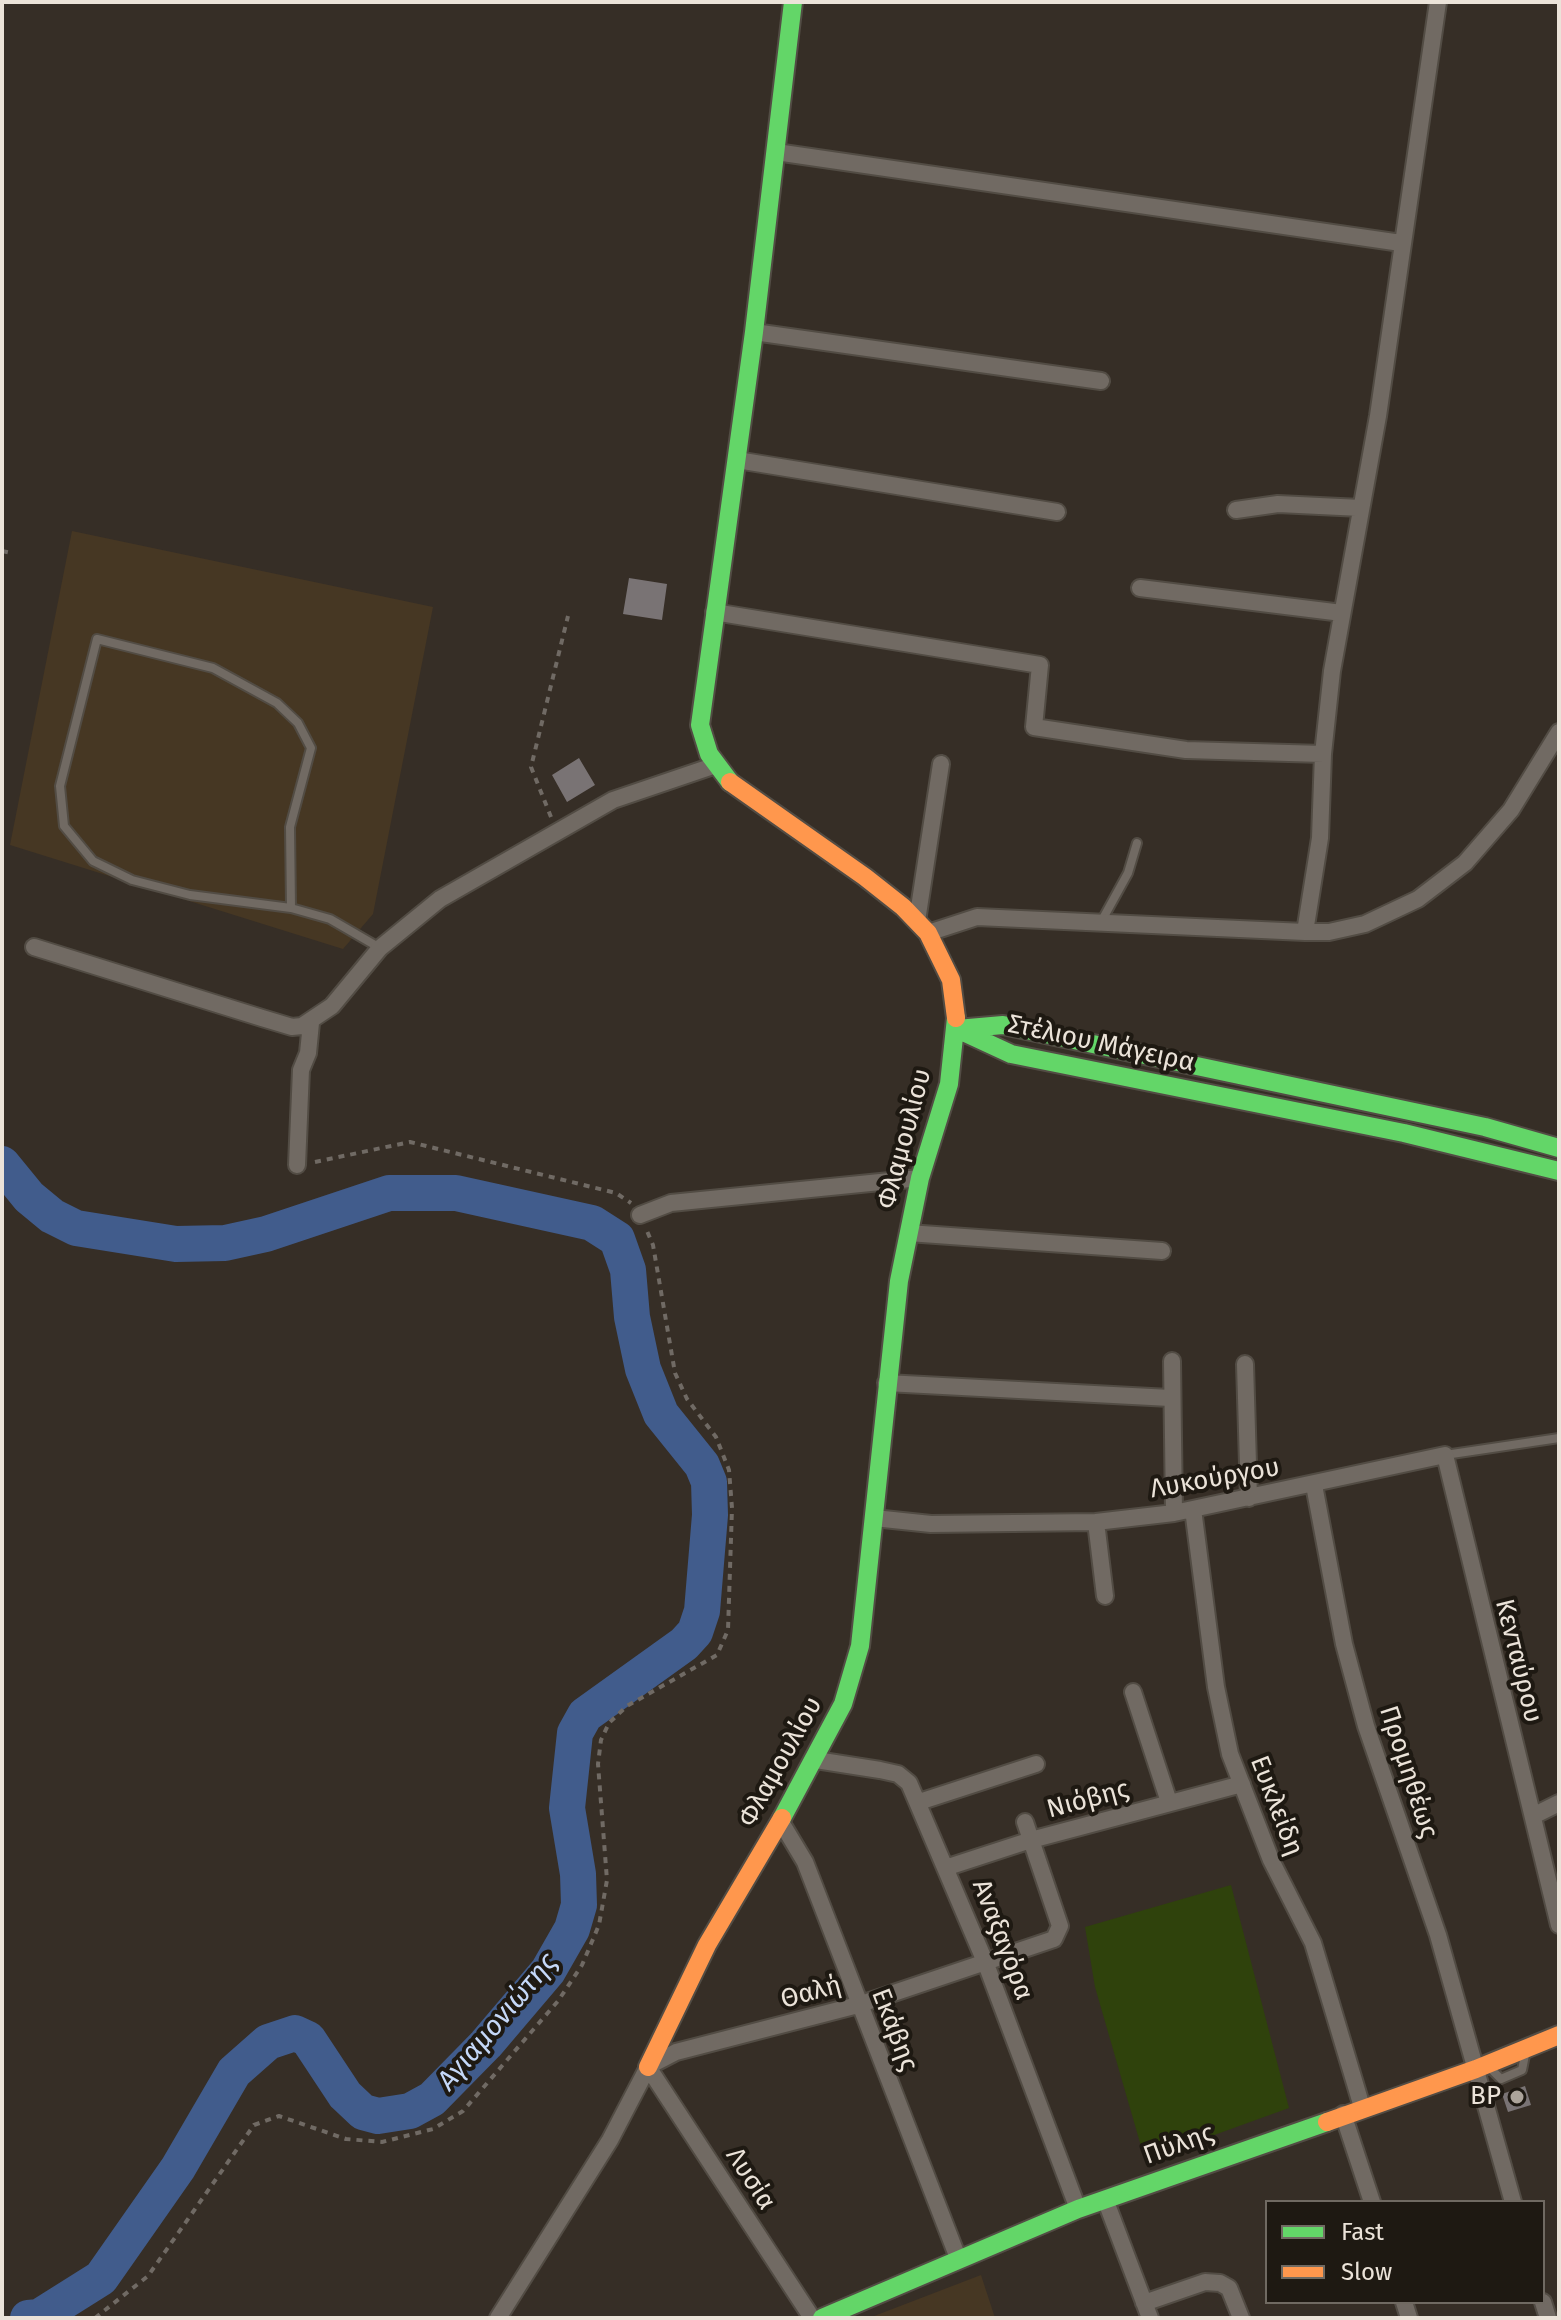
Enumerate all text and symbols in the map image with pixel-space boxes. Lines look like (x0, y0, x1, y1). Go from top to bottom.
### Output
street label: Στέλιου Μάγειρα (1005, 1009, 1197, 1079)
street label: Φλαμουλίου (871, 1066, 939, 1212)
street label: Λυκούργου (1148, 1452, 1282, 1506)
street label: Κενταύρου (1488, 1596, 1548, 1726)
street label: Φλαμουλίου (733, 1692, 829, 1832)
street label: Προμηθέως (1372, 1702, 1444, 1842)
street label: Ευκλείδη (1243, 1752, 1309, 1860)
street label: Νιόβης (1044, 1774, 1132, 1826)
street label: Αναξαγόρα (965, 1875, 1039, 2005)
water label: Αγιαμονιώτης (431, 1946, 565, 2098)
street label: Θαλή (777, 1970, 845, 2016)
street label: Εκάβης (864, 1984, 924, 2076)
place label: BP (1470, 2081, 1501, 2113)
marker: BP (1508, 2088, 1526, 2106)
street label: Πύλης (1140, 2118, 1218, 2172)
street label: Λυσία (718, 2142, 782, 2216)
legend (1265, 2200, 1545, 2304)
text: Fast (1341, 2218, 1384, 2246)
text: Slow (1341, 2258, 1392, 2286)

